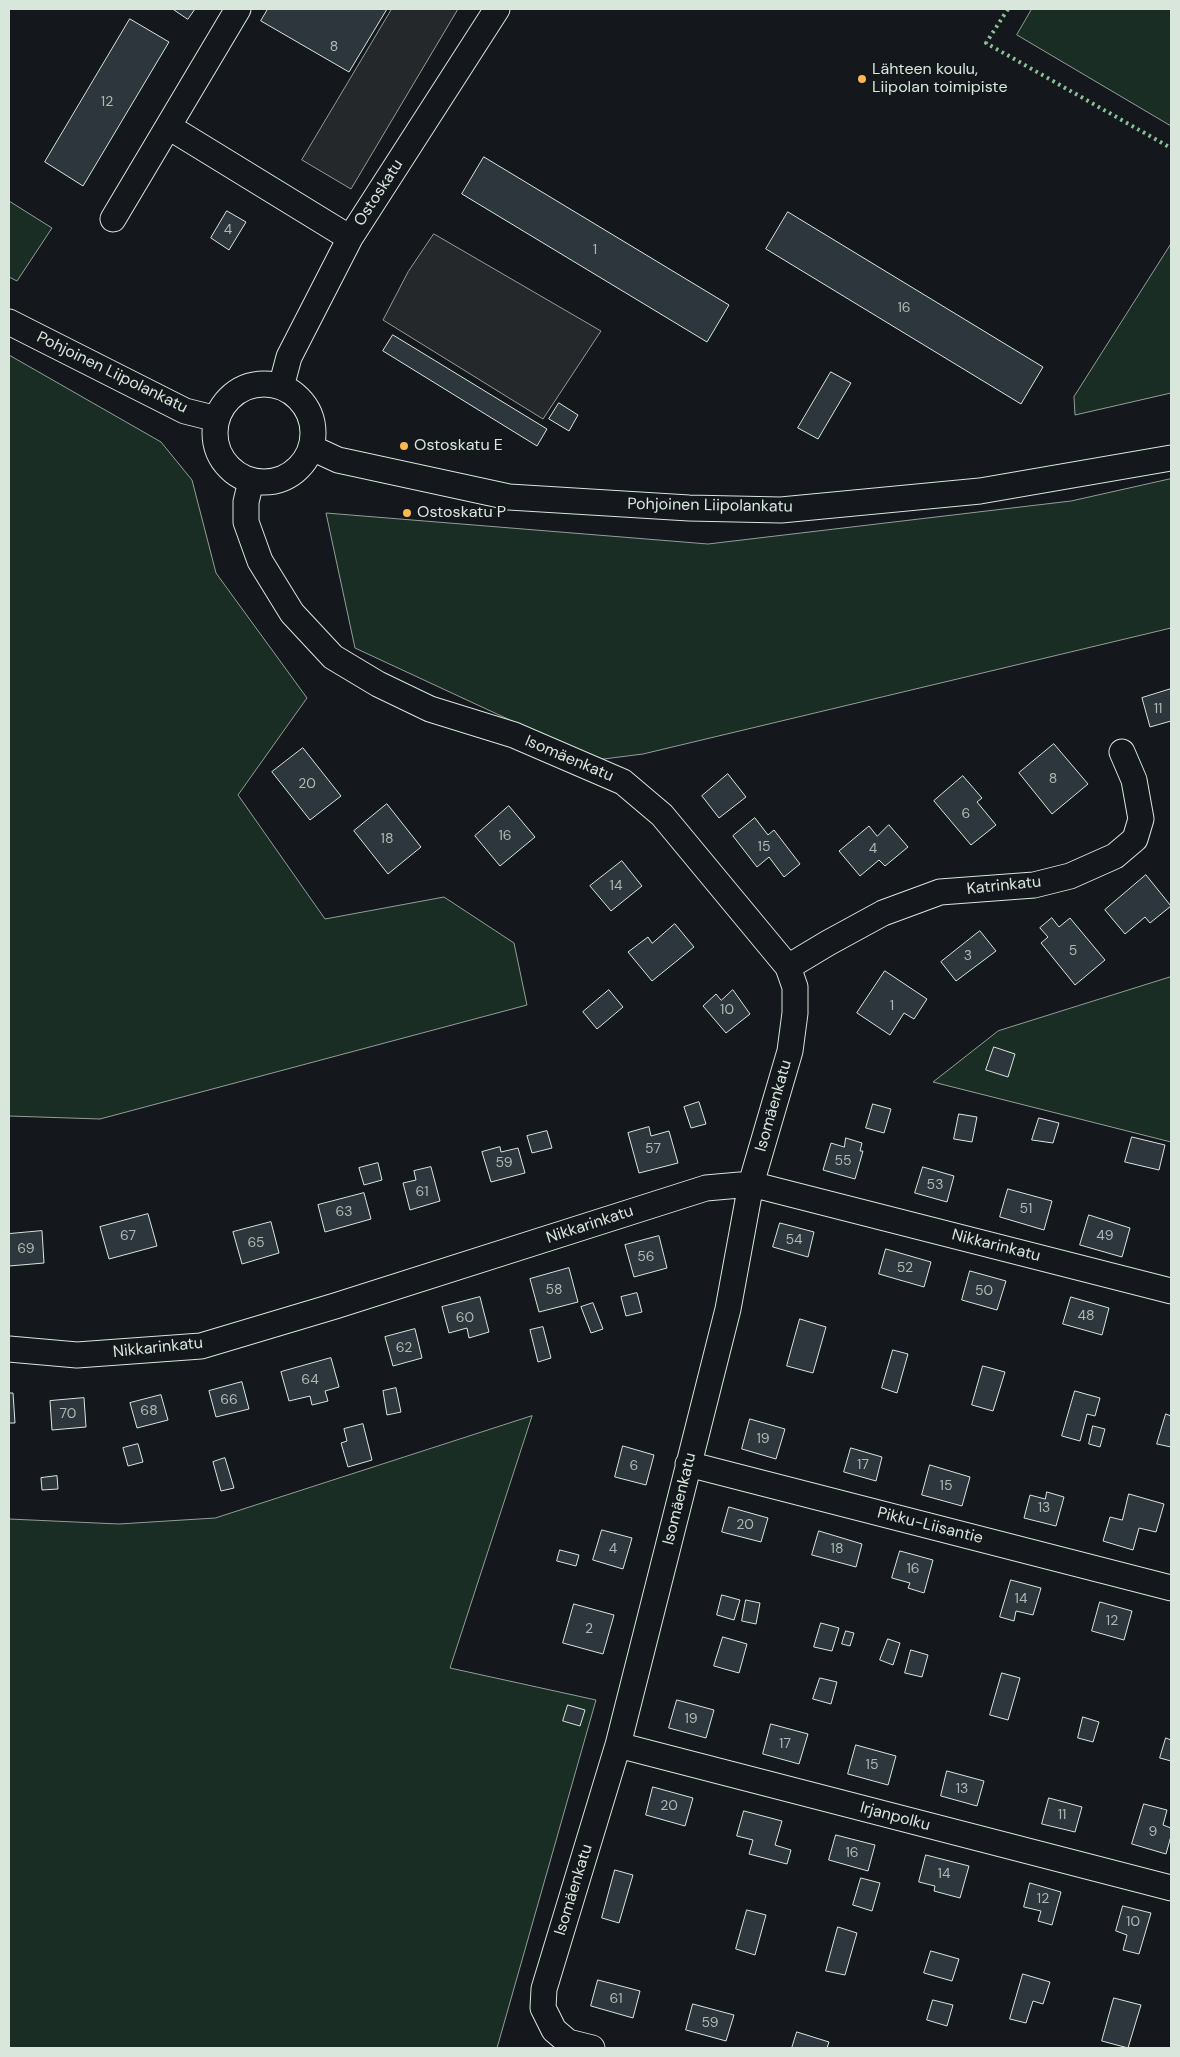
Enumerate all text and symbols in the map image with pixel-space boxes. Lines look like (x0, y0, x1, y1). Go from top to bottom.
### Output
house number: 8 (330, 39, 338, 55)
place label: Lähteen koulu, Liipolan toimipiste (872, 60, 1007, 98)
marker: Lähteen koulu, Liipolan toimipiste (856, 73, 868, 85)
house number: 12 (101, 94, 113, 110)
street label: Ostoskatu (350, 156, 408, 230)
house number: 4 (224, 222, 232, 238)
house number: 1 (593, 242, 597, 258)
house number: 16 (897, 300, 911, 316)
street label: Pohjoinen Liipolankatu (33, 328, 191, 418)
place label: Ostoskatu E (414, 436, 503, 456)
marker: Ostoskatu E (398, 440, 410, 452)
street label: Pohjoinen Liipolankatu (627, 495, 793, 517)
place label: Ostoskatu P (417, 503, 506, 523)
marker: Ostoskatu P (401, 507, 413, 519)
house number: 11 (1154, 701, 1162, 717)
street label: Isomäenkatu (522, 732, 616, 786)
house number: 8 (1049, 771, 1057, 787)
house number: 20 (298, 776, 316, 792)
house number: 6 (962, 806, 970, 822)
house number: 16 (498, 828, 512, 844)
house number: 18 (381, 831, 393, 847)
house number: 15 (758, 839, 770, 855)
house number: 4 (869, 841, 877, 857)
street label: Katrinkatu (966, 873, 1042, 899)
house number: 14 (610, 878, 622, 894)
house number: 5 (1069, 943, 1077, 959)
house number: 3 (964, 948, 972, 964)
house number: 1 (890, 998, 894, 1014)
house number: 10 (720, 1002, 734, 1018)
street label: Isomäenkatu (752, 1058, 796, 1154)
house number: 57 (645, 1141, 661, 1157)
house number: 55 (834, 1153, 852, 1169)
house number: 59 (496, 1155, 512, 1171)
house number: 53 (927, 1177, 943, 1193)
house number: 61 (415, 1184, 429, 1200)
house number: 51 (1020, 1201, 1032, 1217)
street label: Nikkarinkatu (544, 1202, 636, 1248)
house number: 63 (335, 1204, 353, 1220)
street label: Nikkarinkatu (950, 1226, 1042, 1266)
house number: 67 (120, 1228, 136, 1244)
house number: 49 (1096, 1228, 1114, 1244)
house number: 54 (785, 1232, 803, 1248)
house number: 65 (247, 1235, 265, 1251)
house number: 69 (17, 1241, 35, 1257)
house number: 56 (637, 1249, 655, 1265)
house number: 52 (897, 1260, 913, 1276)
house number: 58 (545, 1282, 563, 1298)
house number: 50 (975, 1283, 993, 1299)
house number: 48 (1077, 1308, 1095, 1324)
house number: 60 (456, 1310, 474, 1326)
street label: Nikkarinkatu (112, 1334, 204, 1362)
house number: 62 (396, 1340, 412, 1356)
house number: 64 (301, 1372, 319, 1388)
house number: 66 (220, 1392, 238, 1408)
house number: 68 (140, 1403, 158, 1419)
house number: 70 (60, 1406, 76, 1422)
house number: 19 (756, 1431, 770, 1447)
street label: Isomäenkatu (659, 1451, 701, 1547)
house number: 17 (857, 1457, 869, 1473)
house number: 6 (630, 1458, 638, 1474)
house number: 15 (940, 1478, 952, 1494)
house number: 13 (1038, 1500, 1050, 1516)
street label: Pikku-Liisantie (875, 1504, 985, 1548)
house number: 20 (736, 1517, 754, 1533)
house number: 4 (609, 1541, 617, 1557)
house number: 18 (831, 1541, 843, 1557)
house number: 16 (906, 1561, 920, 1577)
house number: 14 (1015, 1591, 1027, 1607)
house number: 12 (1106, 1613, 1118, 1629)
house number: 2 (585, 1621, 593, 1637)
house number: 19 (684, 1711, 698, 1727)
house number: 17 (779, 1736, 791, 1752)
house number: 15 (866, 1757, 878, 1773)
house number: 13 (956, 1781, 968, 1797)
house number: 20 (660, 1798, 678, 1814)
street label: Irjanpolku (858, 1798, 932, 1836)
house number: 11 (1058, 1807, 1066, 1823)
house number: 9 (1149, 1824, 1157, 1840)
street label: Isomäenkatu (551, 1842, 597, 1938)
house number: 16 (845, 1845, 859, 1861)
house number: 14 (938, 1866, 950, 1882)
house number: 12 (1037, 1891, 1049, 1907)
house number: 10 (1126, 1914, 1140, 1930)
house number: 61 (609, 1991, 623, 2007)
house number: 59 (702, 2015, 718, 2031)

